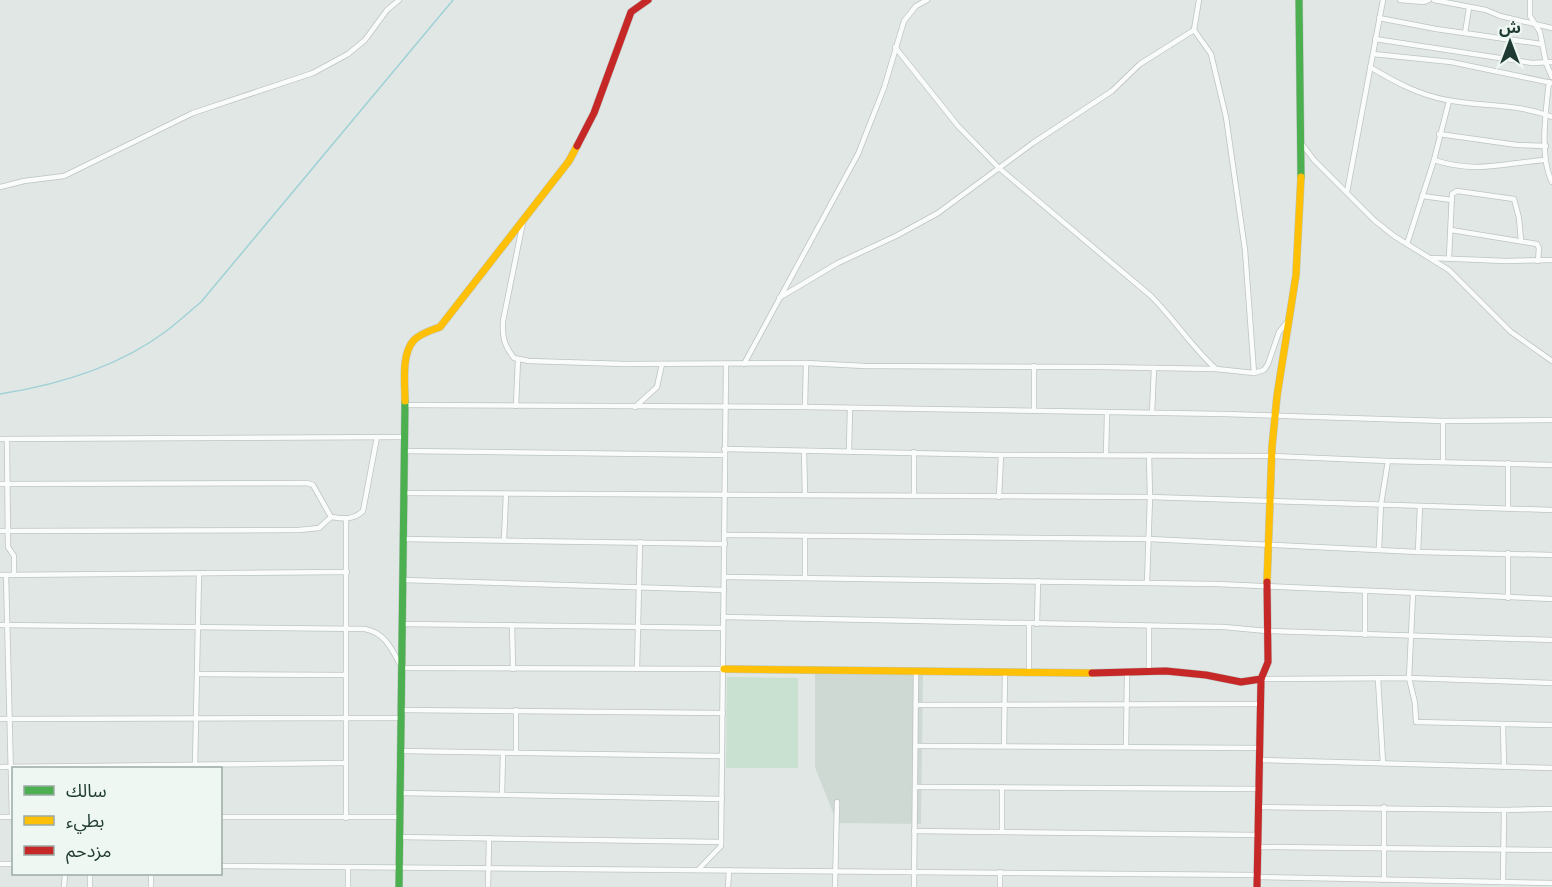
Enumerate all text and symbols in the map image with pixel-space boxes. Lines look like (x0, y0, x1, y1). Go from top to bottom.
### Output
north arrow (1480, 12, 1540, 72)
text: ش (1499, 16, 1521, 38)
legend (12, 767, 222, 875)
text: سالك (66, 778, 107, 802)
text: بطيء (66, 808, 104, 834)
text: مزدحم (66, 838, 111, 864)

